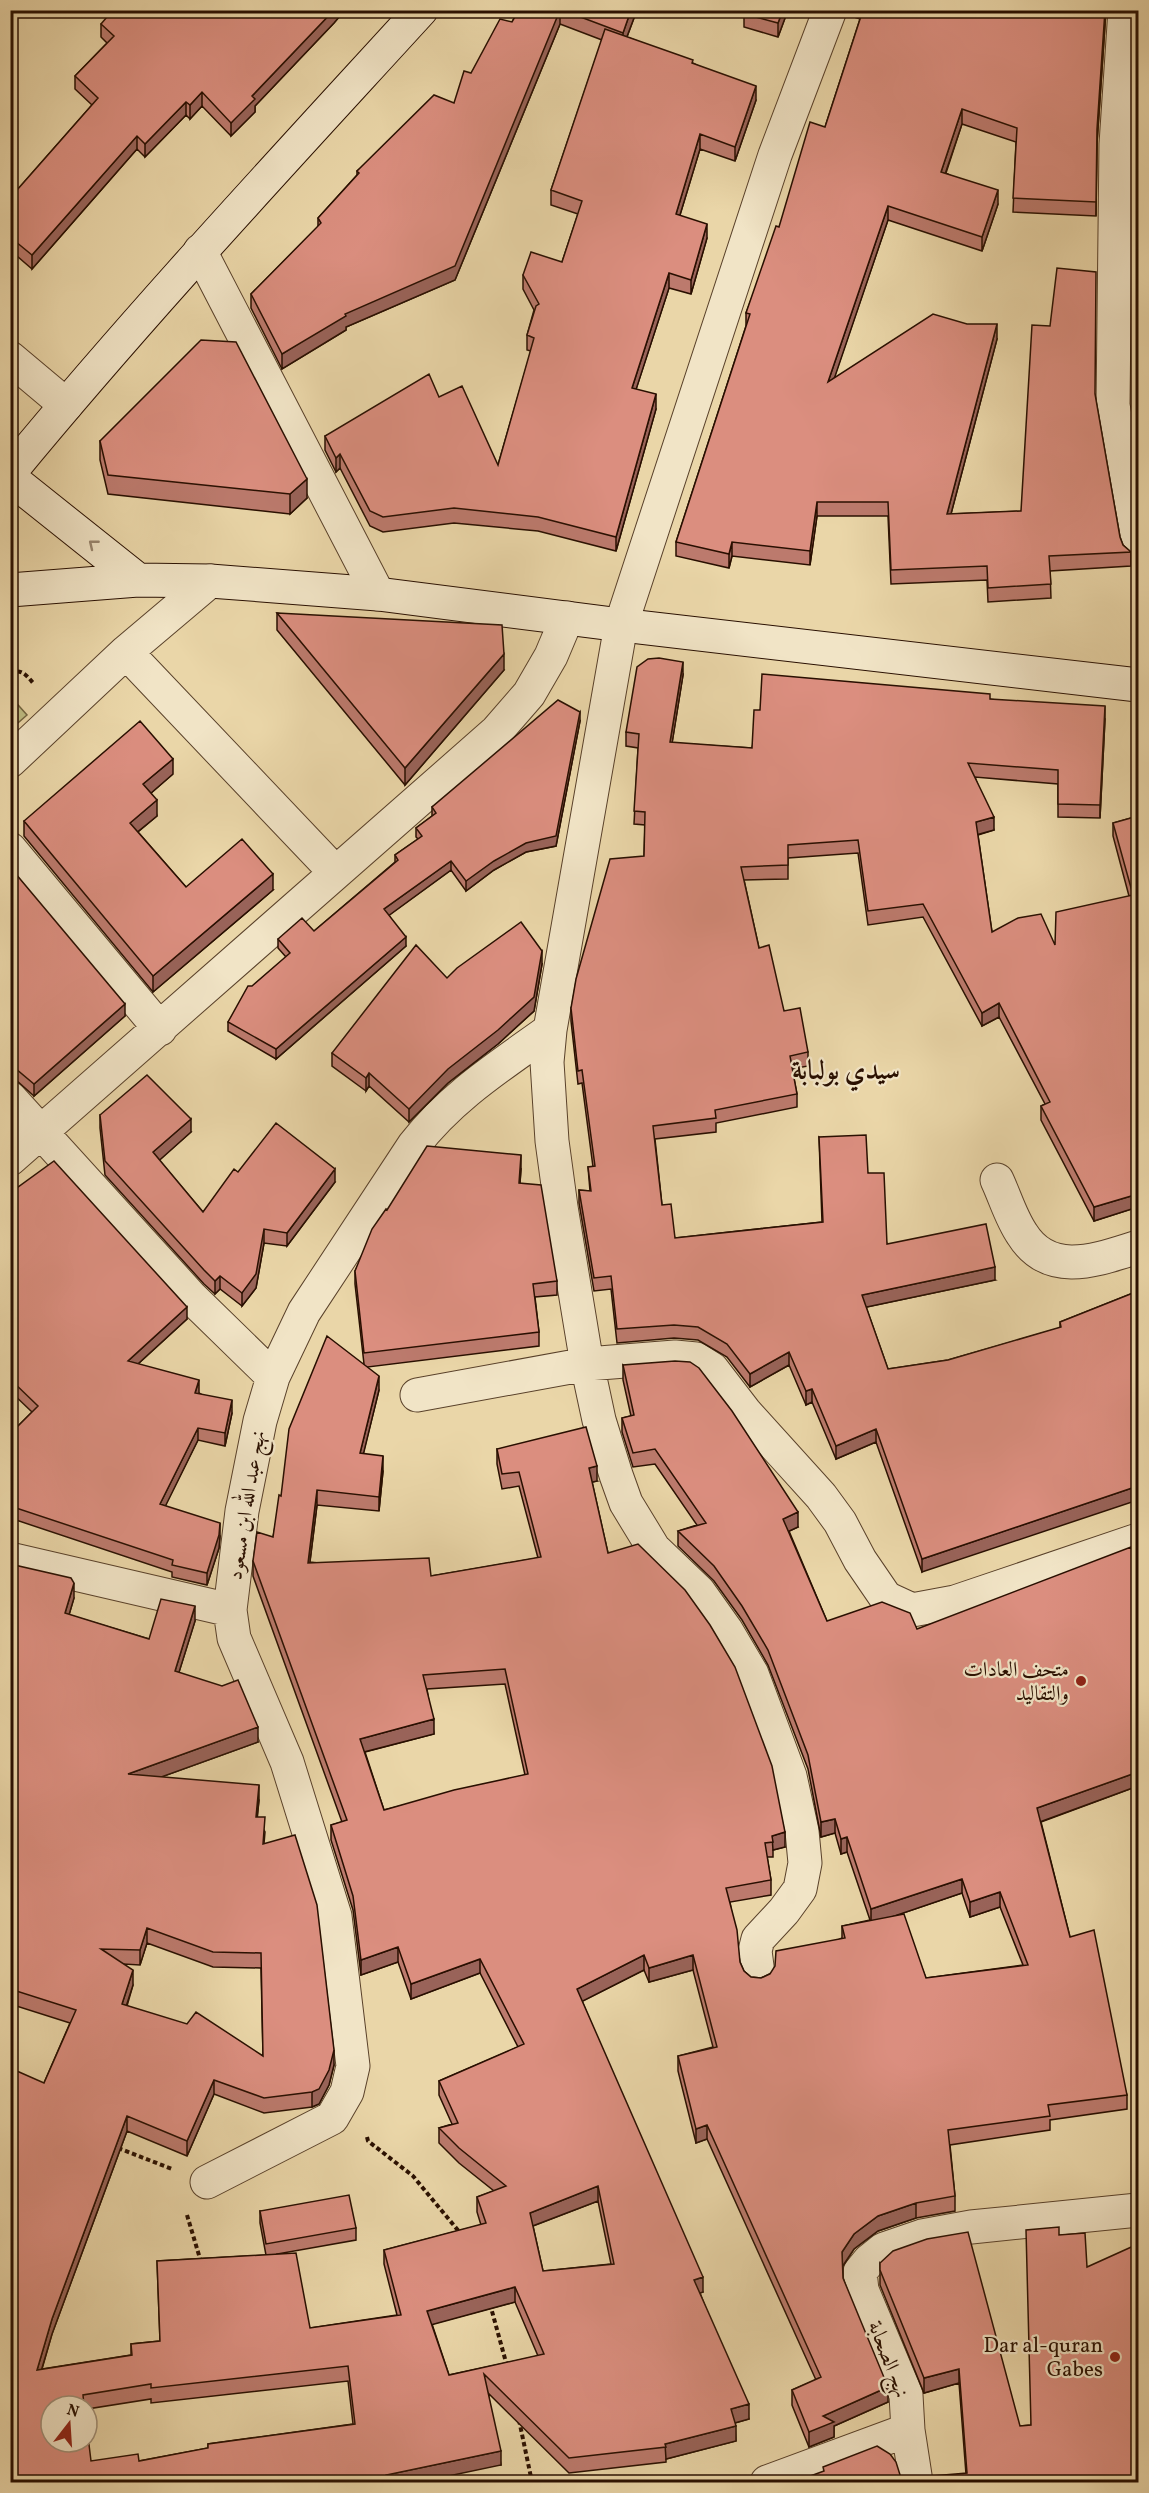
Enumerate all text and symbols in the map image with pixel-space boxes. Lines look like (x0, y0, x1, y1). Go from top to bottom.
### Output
one-way arrow (88, 540, 99, 551)
district label: سيدي بولبابة (792, 1053, 900, 1092)
street label: نهج عبد الله ابن مسعود (217, 1428, 277, 1583)
place label: متحف العادات والتقاليد (963, 1656, 1069, 1709)
marker: متحف العادات والتقاليد (1074, 1674, 1088, 1688)
street label: نهج الصحابة (857, 2317, 915, 2403)
place label: Dar al-quran Gabes (984, 2332, 1103, 2385)
marker: Dar al-quran Gabes (1108, 2350, 1122, 2364)
north arrow (39, 2394, 99, 2454)
text: N (64, 2399, 82, 2424)

